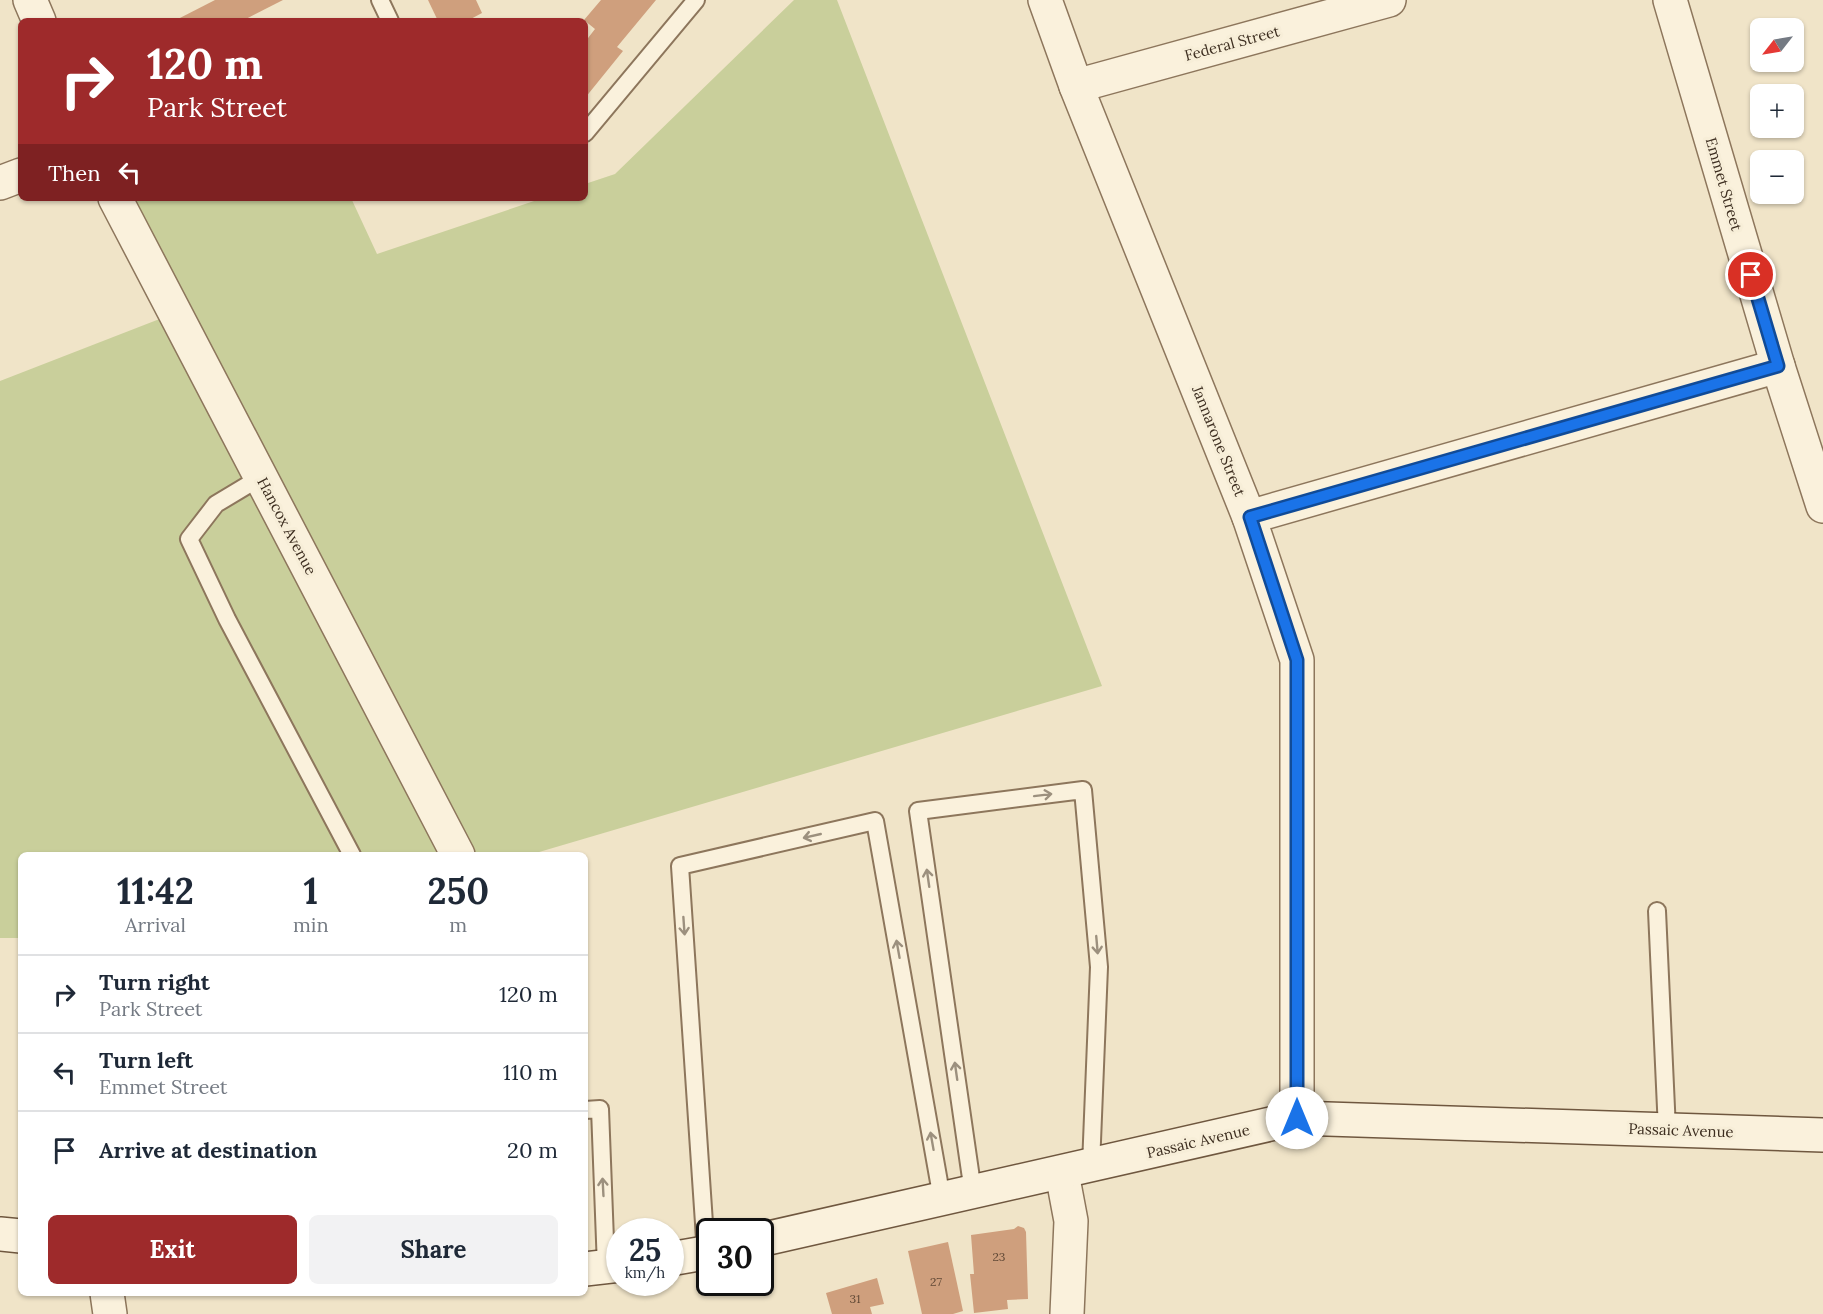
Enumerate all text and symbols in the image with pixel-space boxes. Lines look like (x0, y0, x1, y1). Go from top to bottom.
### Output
north arrow (1750, 18, 1804, 72)
map controls (1750, 18, 1804, 204)
street label: Federal Street (1182, 21, 1282, 65)
text: 120 m (147, 37, 263, 91)
icon: right (48, 42, 126, 120)
button: + (1750, 84, 1804, 138)
text: Park Street (147, 90, 287, 124)
street label: Emmet Street (1702, 135, 1746, 233)
button: − (1750, 150, 1804, 204)
icon: left (113, 156, 146, 189)
text: Then (48, 159, 101, 187)
pin (1725, 249, 1776, 300)
icon: arrive (1734, 258, 1767, 291)
street label: Jannarone Street (1188, 382, 1250, 499)
street label: Hancox Avenue (253, 474, 321, 578)
one-way arrow (1033, 790, 1053, 801)
one-way arrow (802, 831, 822, 842)
text: 11:42 (117, 868, 194, 914)
text: 1 (303, 868, 318, 914)
text: 250 (428, 868, 489, 914)
one-way arrow (922, 869, 933, 889)
text: Arrival (125, 912, 186, 937)
text: min (293, 912, 329, 937)
text: m (449, 912, 467, 937)
one-way arrow (679, 916, 690, 936)
one-way arrow (1092, 934, 1103, 954)
one-way arrow (892, 940, 903, 959)
text: Turn right (99, 968, 210, 996)
icon: right (48, 978, 81, 1011)
text: 120 m (499, 980, 558, 1008)
text: Park Street (99, 996, 203, 1021)
text: Turn left (99, 1046, 193, 1074)
icon: left (48, 1056, 81, 1089)
text: 110 m (503, 1058, 558, 1086)
one-way arrow (950, 1062, 961, 1082)
text: Emmet Street (99, 1074, 228, 1099)
position arrow (1265, 1086, 1329, 1150)
street label: Passaic Avenue (1628, 1119, 1734, 1141)
street label: Passaic Avenue (1145, 1120, 1251, 1162)
one-way arrow (926, 1132, 937, 1152)
icon: arrive (48, 1134, 81, 1167)
text: Arrive at destination (99, 1136, 317, 1164)
text: 20 m (507, 1136, 558, 1164)
one-way arrow (597, 1178, 609, 1198)
button: Exit (48, 1215, 297, 1284)
button: Share (309, 1215, 558, 1284)
speed limit sign: 30 (696, 1218, 774, 1296)
text: 25 (629, 1231, 661, 1269)
house number: 23 (993, 1249, 1006, 1264)
text: km/h (625, 1263, 665, 1282)
house number: 27 (930, 1274, 942, 1289)
house number: 31 (849, 1291, 861, 1306)

